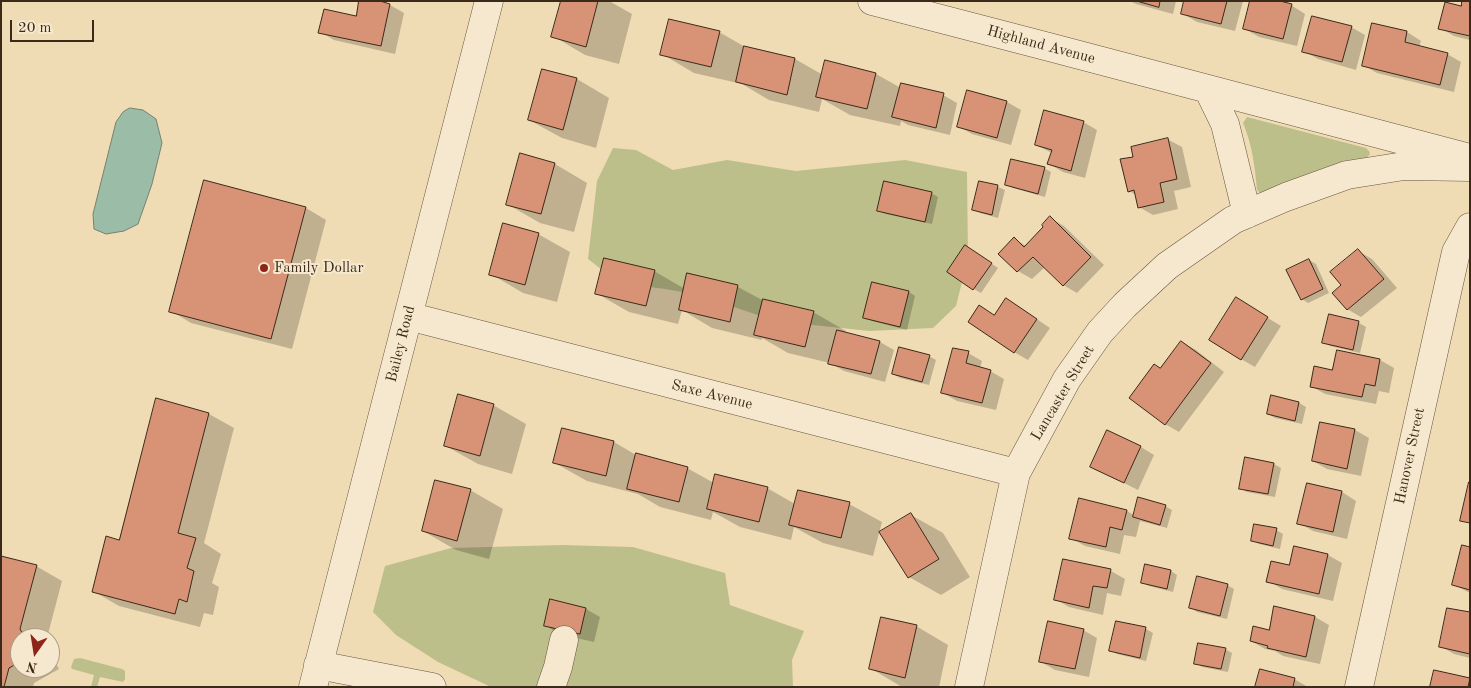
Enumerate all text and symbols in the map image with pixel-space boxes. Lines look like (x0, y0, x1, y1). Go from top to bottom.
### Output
scale bar (12, 10, 96, 42)
text: 20 m (18, 21, 52, 36)
street label: Highland Avenue (985, 22, 1097, 68)
place label: Family Dollar (274, 259, 364, 277)
marker: Family Dollar (258, 262, 270, 274)
street label: Bailey Road (383, 304, 419, 384)
street label: Lancaster Street (1027, 342, 1099, 444)
street label: Saxe Avenue (670, 376, 754, 414)
street label: Hanover Street (1391, 406, 1429, 506)
north arrow (10, 628, 60, 678)
text: N (25, 659, 39, 675)

